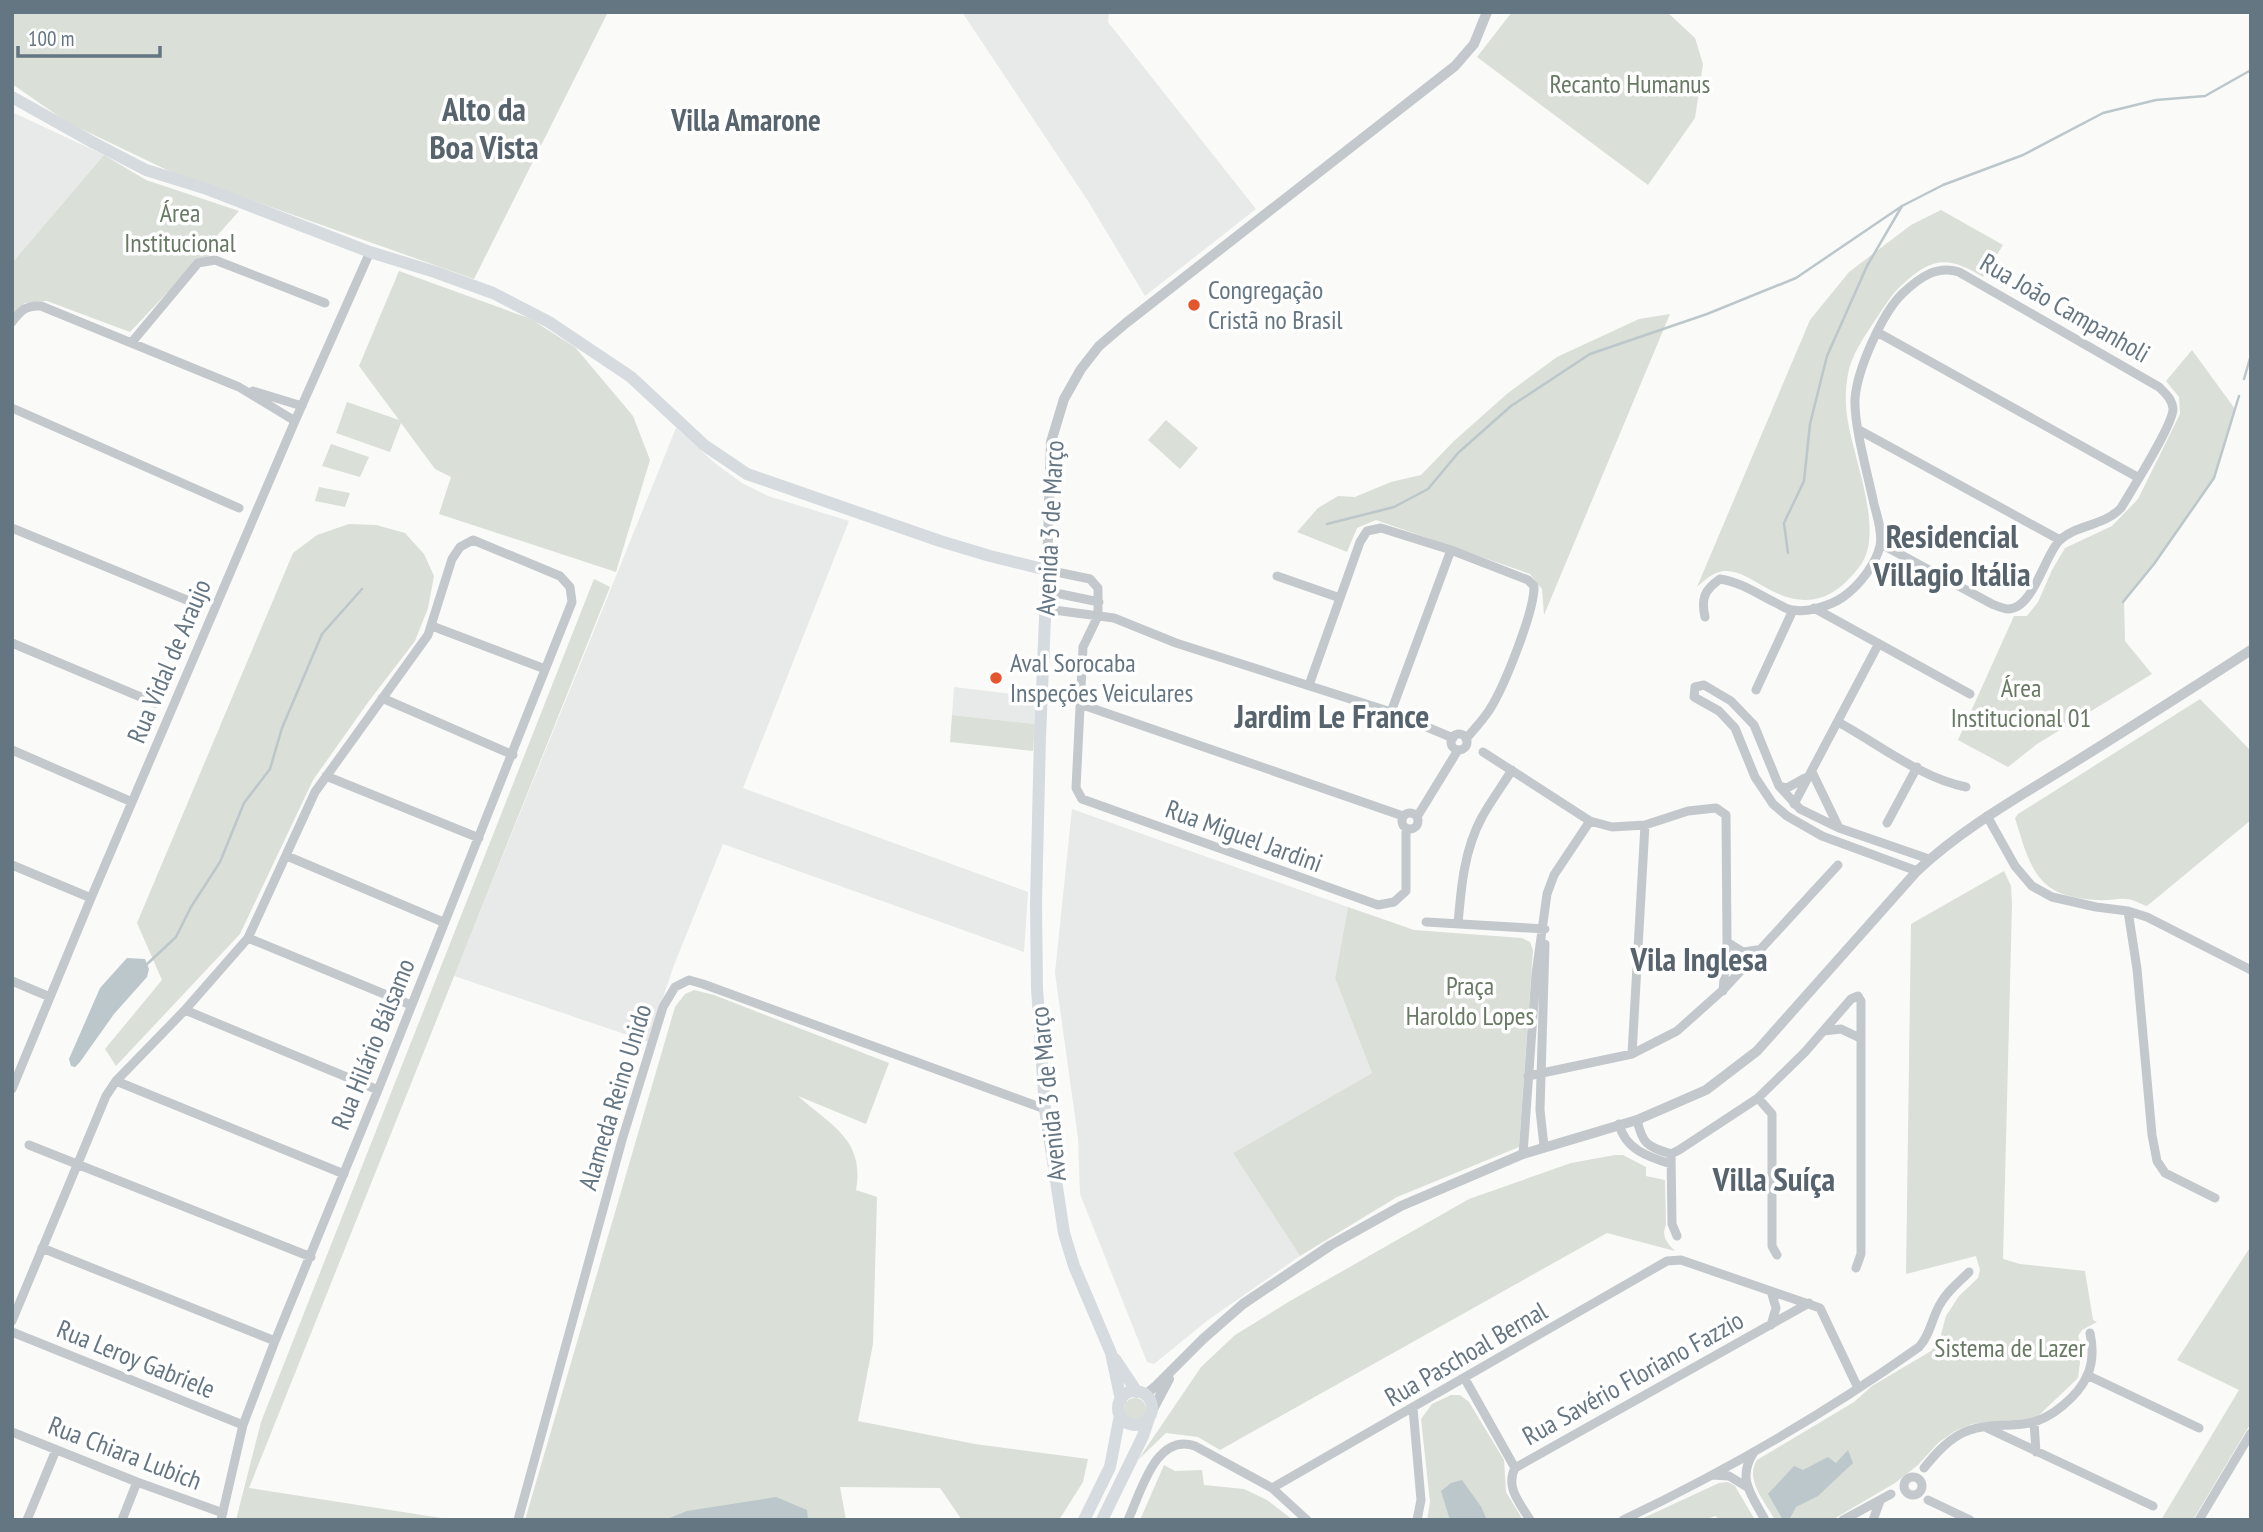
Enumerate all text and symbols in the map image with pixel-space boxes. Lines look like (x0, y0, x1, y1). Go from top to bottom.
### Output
scale bar (18, 14, 159, 58)
text: 100 m (28, 25, 74, 52)
park label: Recanto Humanus (1550, 67, 1710, 100)
district label: Alto da Boa Vista (429, 87, 539, 168)
district label: Villa Amarone (670, 100, 821, 139)
park label: Área Institucional (124, 196, 236, 259)
street label: Rua João Campanholi (1974, 246, 2156, 370)
place label: Congregação Cristã no Brasil (1208, 273, 1343, 336)
marker: Congregação Cristã no Brasil (1186, 297, 1202, 313)
street label: Avenida 3 de Março (1028, 440, 1071, 616)
district label: Residencial Villagio Itália (1872, 514, 2031, 595)
street label: Rua Vidal de Araujo (119, 574, 218, 748)
place label: Aval Sorocaba Inspeções Veiculares (1010, 646, 1193, 709)
marker: Aval Sorocaba Inspeções Veiculares (988, 670, 1004, 686)
park label: Área Institucional 01 (1951, 671, 2091, 734)
district label: Jardim Le France (1234, 694, 1429, 737)
street label: Rua Miguel Jardini (1161, 792, 1327, 879)
district label: Vila Inglesa (1629, 937, 1768, 980)
street label: Rua Hilário Bálsamo (323, 954, 422, 1134)
park label: Praça Haroldo Lopes (1406, 969, 1534, 1032)
street label: Alameda Reino Unido (571, 1000, 658, 1194)
street label: Avenida 3 de Março (1022, 1005, 1073, 1183)
district label: Villa Suíça (1712, 1157, 1835, 1200)
street label: Rua Paschoal Bernal (1379, 1294, 1553, 1413)
street label: Rua Savério Floriano Fazzio (1516, 1303, 1749, 1452)
street label: Rua Leroy Gabriele (52, 1312, 220, 1405)
park label: Sistema de Lazer (1934, 1331, 2086, 1364)
street label: Rua Chiara Lubich (44, 1408, 206, 1497)

